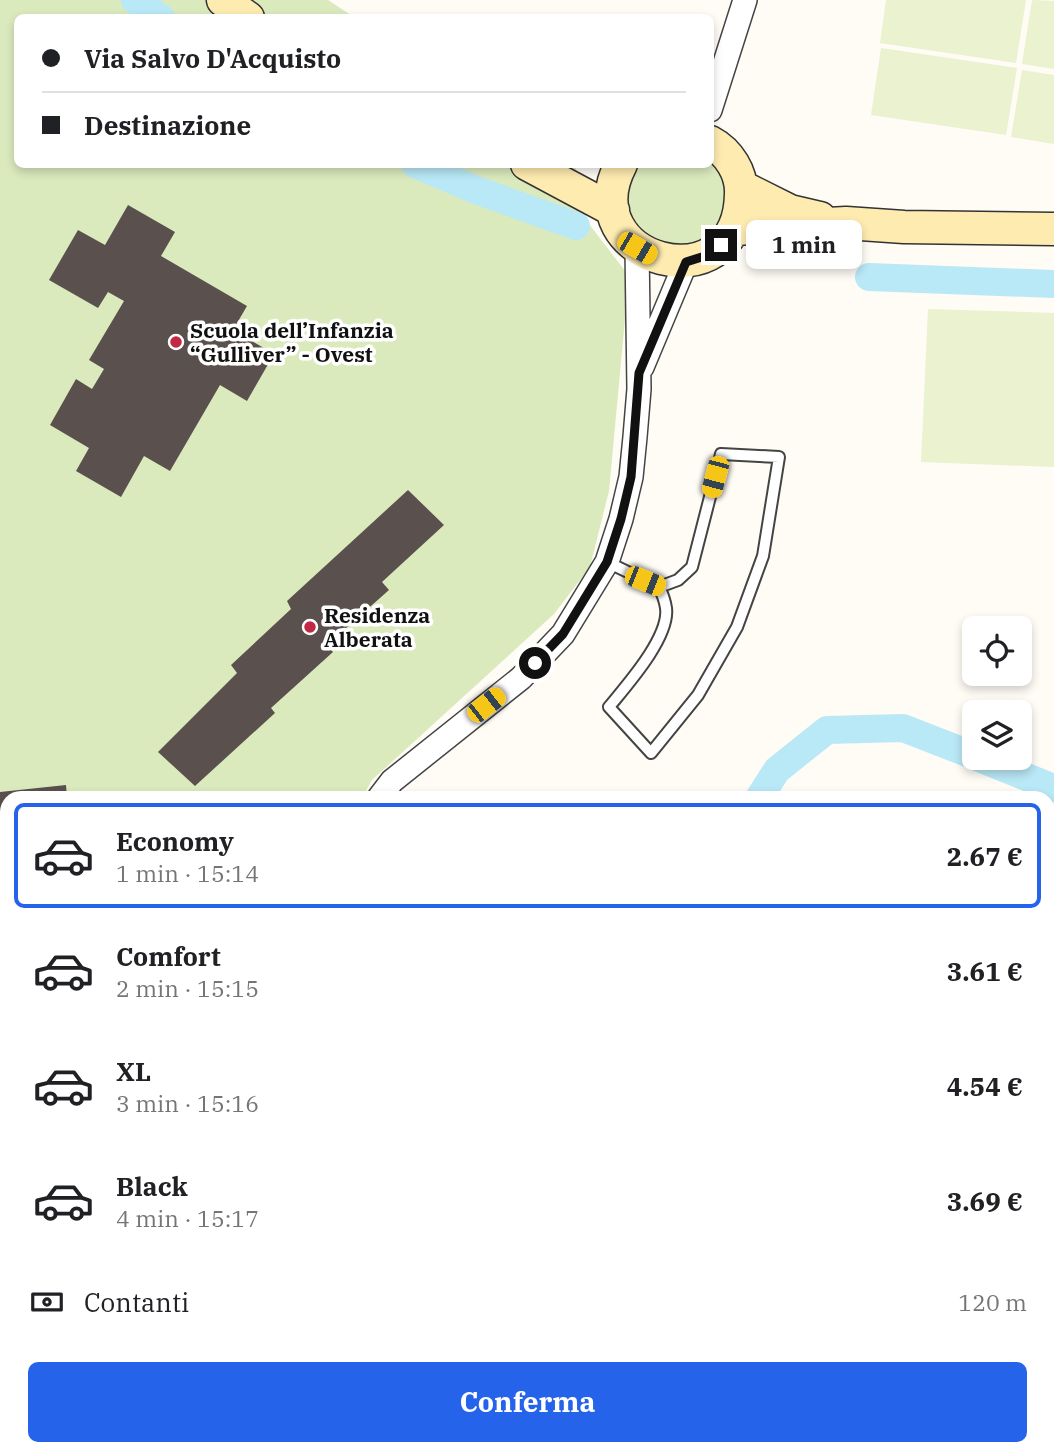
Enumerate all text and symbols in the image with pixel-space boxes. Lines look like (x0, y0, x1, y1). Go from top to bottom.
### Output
text: Via Salvo D'Acquisto (84, 41, 341, 75)
text: Destinazione (84, 108, 251, 142)
callout: 1 min (746, 220, 861, 270)
car (614, 228, 661, 268)
route end (705, 229, 737, 261)
text: 1 min (772, 229, 836, 259)
place label: Scuola dell’Infanzia “Gulliver” - Ovest (190, 316, 394, 368)
marker: Scuola dell’Infanzia “Gulliver” - Ovest (168, 334, 184, 350)
car (700, 454, 731, 500)
car (622, 563, 669, 599)
place label: Residenza Alberata (324, 601, 430, 653)
map controls (962, 616, 1032, 770)
button: locate (962, 616, 1032, 686)
marker: Residenza Alberata (302, 619, 318, 635)
route start (519, 647, 551, 679)
car (463, 684, 510, 726)
button: layers (962, 700, 1032, 770)
icon: car (32, 824, 95, 887)
text: Economy (116, 824, 234, 858)
text: 2.67 € (947, 839, 1023, 873)
text: 1 min · 15:14 (116, 858, 259, 888)
icon: car (32, 939, 95, 1002)
text: Comfort (116, 939, 221, 973)
text: 3.61 € (947, 954, 1023, 988)
text: 2 min · 15:15 (116, 973, 259, 1003)
icon: car (32, 1054, 95, 1117)
text: XL (116, 1054, 151, 1088)
text: 4.54 € (947, 1069, 1023, 1103)
text: 3 min · 15:16 (116, 1088, 259, 1118)
icon: car (32, 1169, 95, 1232)
text: Black (116, 1169, 188, 1203)
text: 3.69 € (947, 1184, 1023, 1218)
text: 4 min · 15:17 (116, 1203, 259, 1233)
icon: cash (28, 1283, 66, 1321)
text: Contanti (84, 1285, 189, 1319)
text: 120 m (958, 1287, 1027, 1317)
button: Conferma (28, 1362, 1027, 1442)

